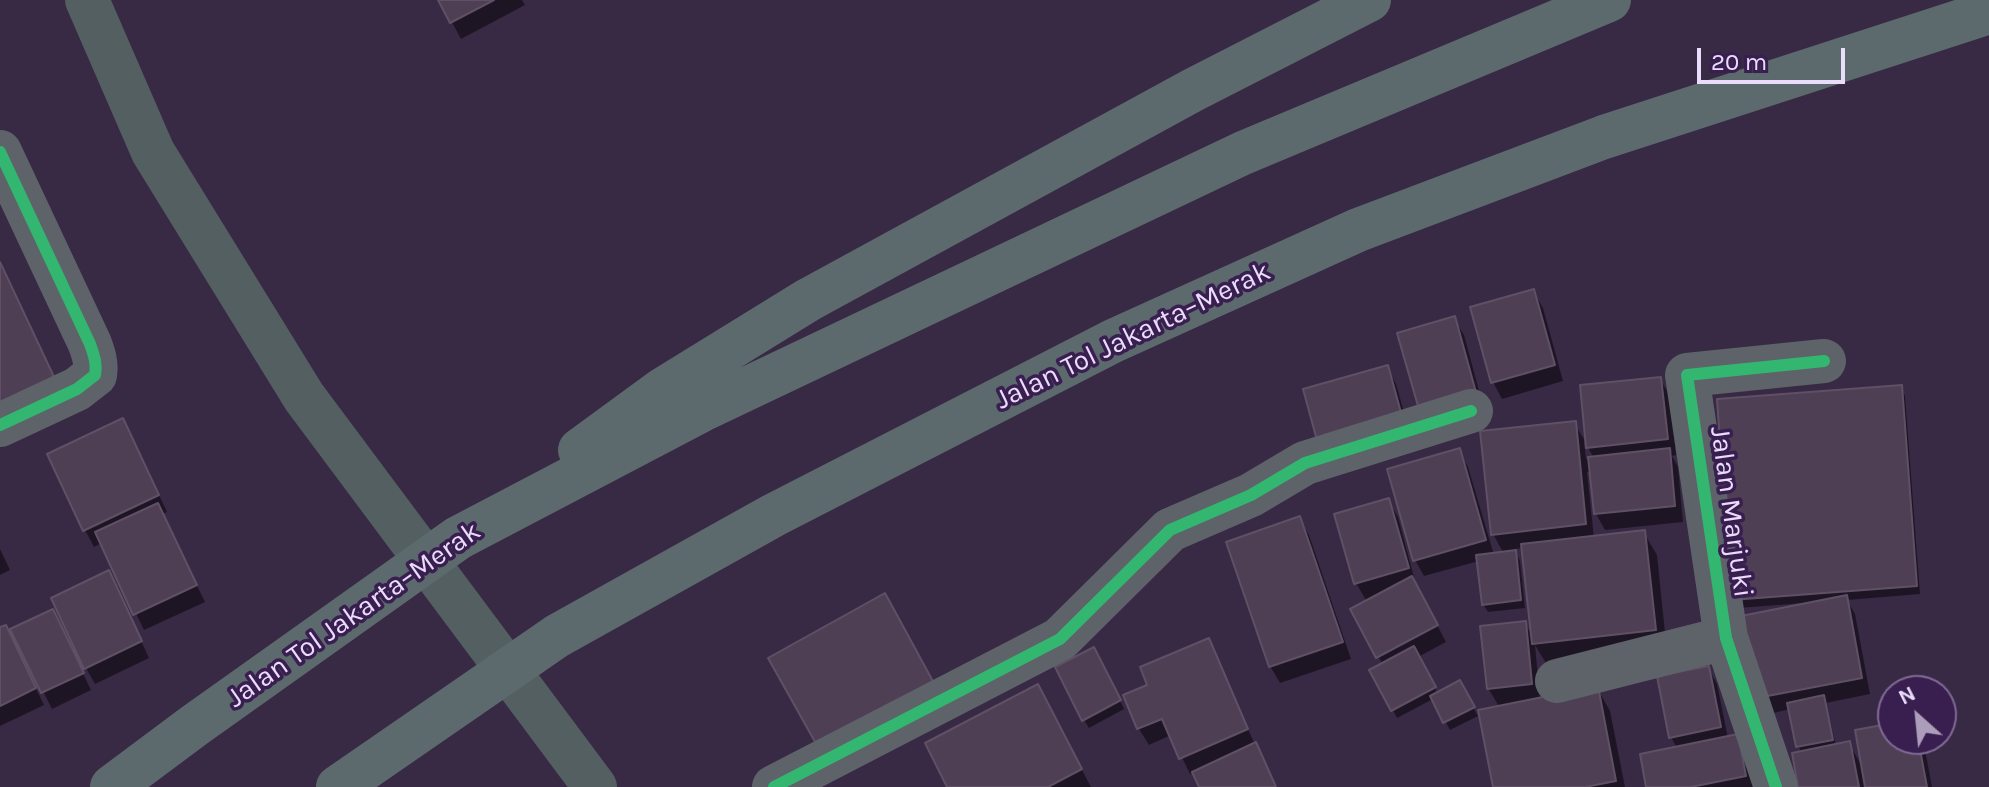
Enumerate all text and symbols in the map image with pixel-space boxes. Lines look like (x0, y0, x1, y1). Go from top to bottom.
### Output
scale bar (1701, 32, 1849, 82)
text: 20 m (1711, 48, 1767, 76)
street label: Jalan Tol Jakarta–Merak (990, 255, 1276, 417)
street label: Jalan Marjuki (1702, 424, 1760, 600)
street label: Jalan Tol Jakarta–Merak (221, 515, 487, 715)
north arrow (1877, 675, 1957, 755)
text: N (1894, 680, 1920, 711)

